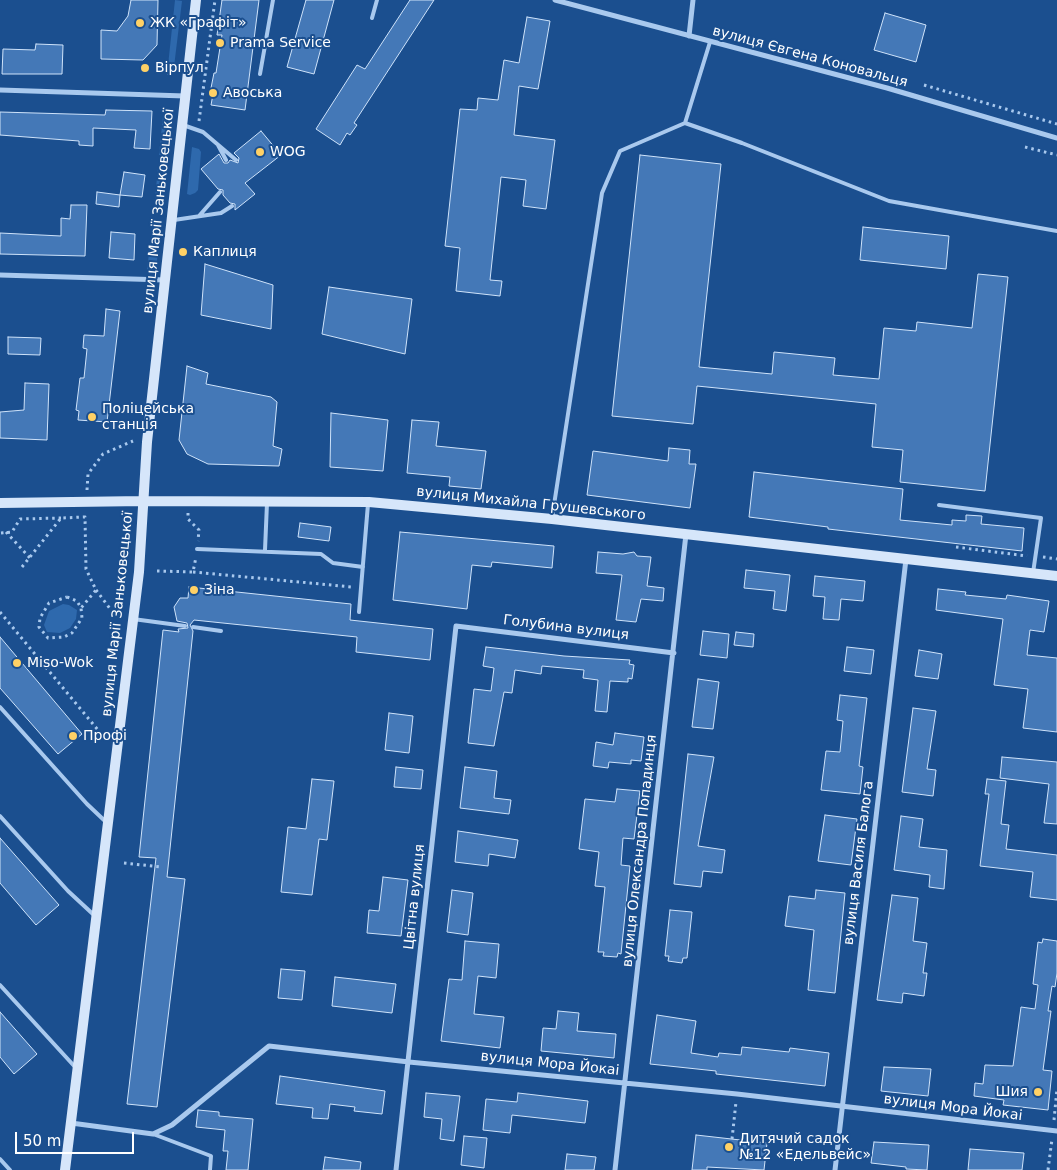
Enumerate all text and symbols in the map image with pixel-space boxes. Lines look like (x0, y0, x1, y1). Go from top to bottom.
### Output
place label: ЖК «Графіт» (150, 15, 247, 31)
marker: ЖК «Графіт» (134, 17, 146, 29)
street label: вулиця Євгена Коновальця (711, 23, 909, 91)
place label: Prama Service (230, 35, 331, 51)
marker: Prama Service (214, 37, 226, 49)
place label: Вірпул (155, 60, 204, 76)
marker: Вірпул (139, 62, 151, 74)
place label: Авоська (223, 85, 282, 101)
marker: Авоська (207, 87, 219, 99)
street label: вулиця Марії Заньковецької (140, 108, 178, 314)
place label: WOG (270, 144, 306, 160)
marker: WOG (254, 146, 266, 158)
place label: Каплиця (193, 244, 257, 260)
marker: Каплиця (177, 246, 189, 258)
place label: Поліцейська станція (102, 401, 194, 434)
marker: Поліцейська станція (86, 411, 98, 423)
street label: вулиця Михайла Грушевського (416, 484, 646, 524)
street label: вулиця Марії Заньковецької (99, 511, 137, 717)
place label: Зіна (204, 582, 235, 598)
marker: Зіна (188, 584, 200, 596)
street label: Голубина вулиця (502, 612, 630, 644)
place label: Miso-Wok (27, 655, 93, 671)
marker: Miso-Wok (11, 657, 23, 669)
place label: Профі (83, 728, 127, 744)
marker: Профі (67, 730, 79, 742)
street label: вулиця Олександра Попадинця (619, 734, 661, 968)
street label: вулиця Василя Балога (841, 780, 877, 946)
street label: Цвітна вулиця (401, 843, 429, 951)
street label: вулиця Мора Йокаі (480, 1048, 620, 1080)
place label: Шия (996, 1084, 1028, 1100)
marker: Шия (1032, 1086, 1044, 1098)
street label: вулиця Мора Йокаі (883, 1091, 1023, 1125)
scale bar (18, 1122, 136, 1154)
place label: Дитячий садок №12 «Едельвейс» (739, 1131, 871, 1164)
text: 50 m (23, 1132, 61, 1150)
marker: Дитячий садок №12 «Едельвейс» (723, 1141, 735, 1153)

